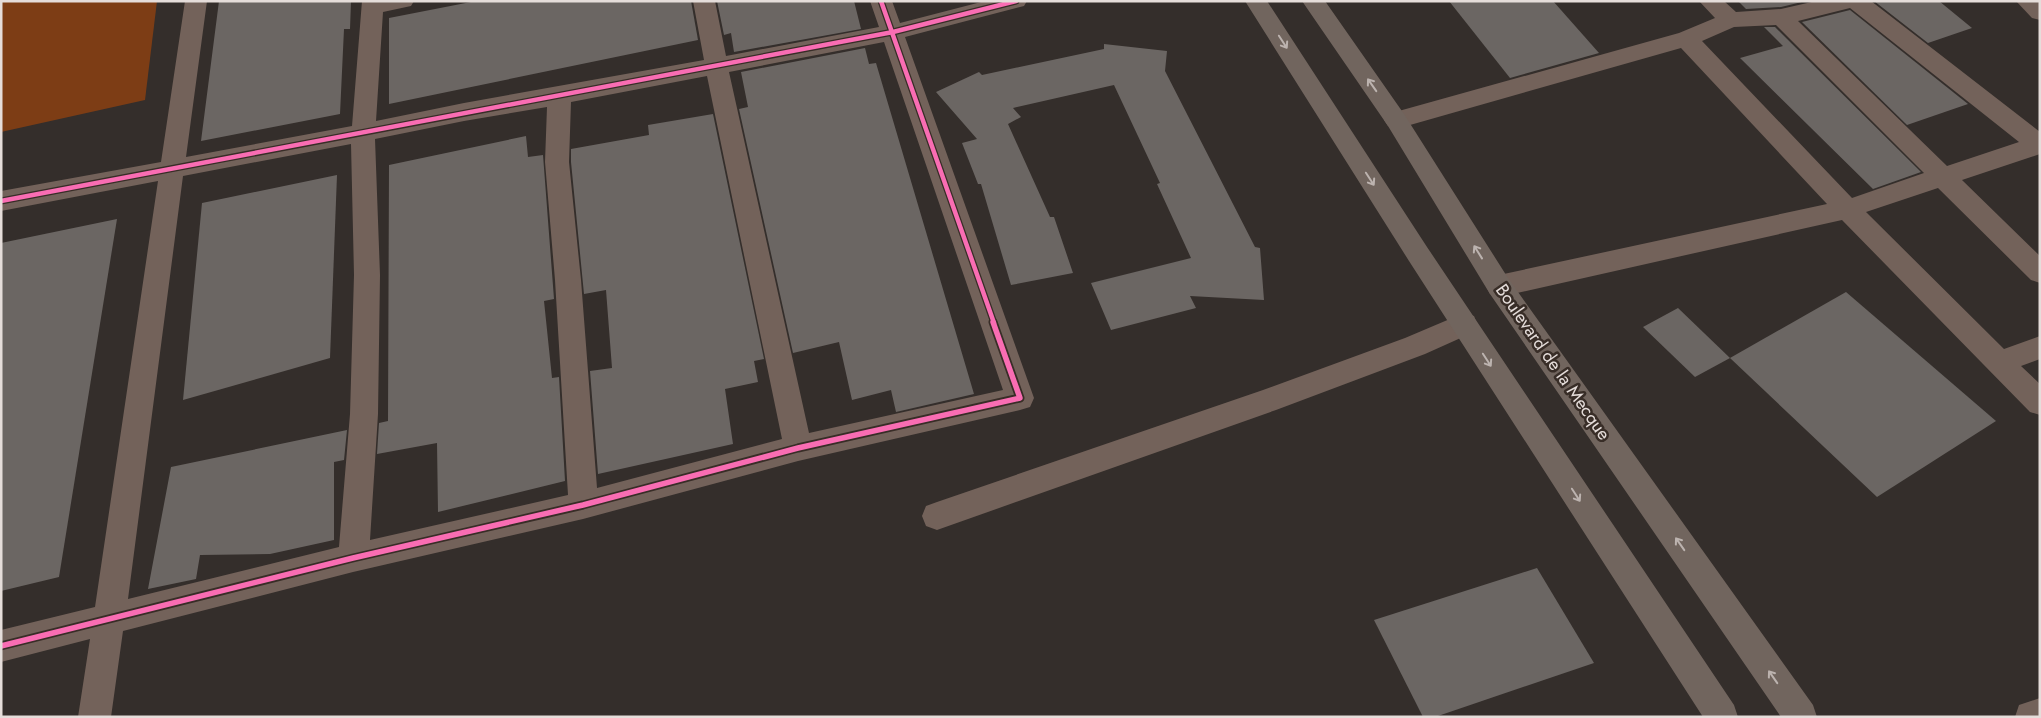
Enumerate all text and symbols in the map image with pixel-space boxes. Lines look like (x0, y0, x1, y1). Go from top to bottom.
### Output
one-way arrow (1278, 35, 1288, 49)
one-way arrow (1367, 78, 1377, 92)
one-way arrow (1366, 172, 1376, 186)
one-way arrow (1472, 245, 1482, 259)
street label: Boulevard de la Mecque (1489, 279, 1617, 445)
one-way arrow (1483, 352, 1493, 366)
one-way arrow (1572, 488, 1582, 502)
one-way arrow (1674, 537, 1685, 551)
one-way arrow (1768, 670, 1778, 684)

